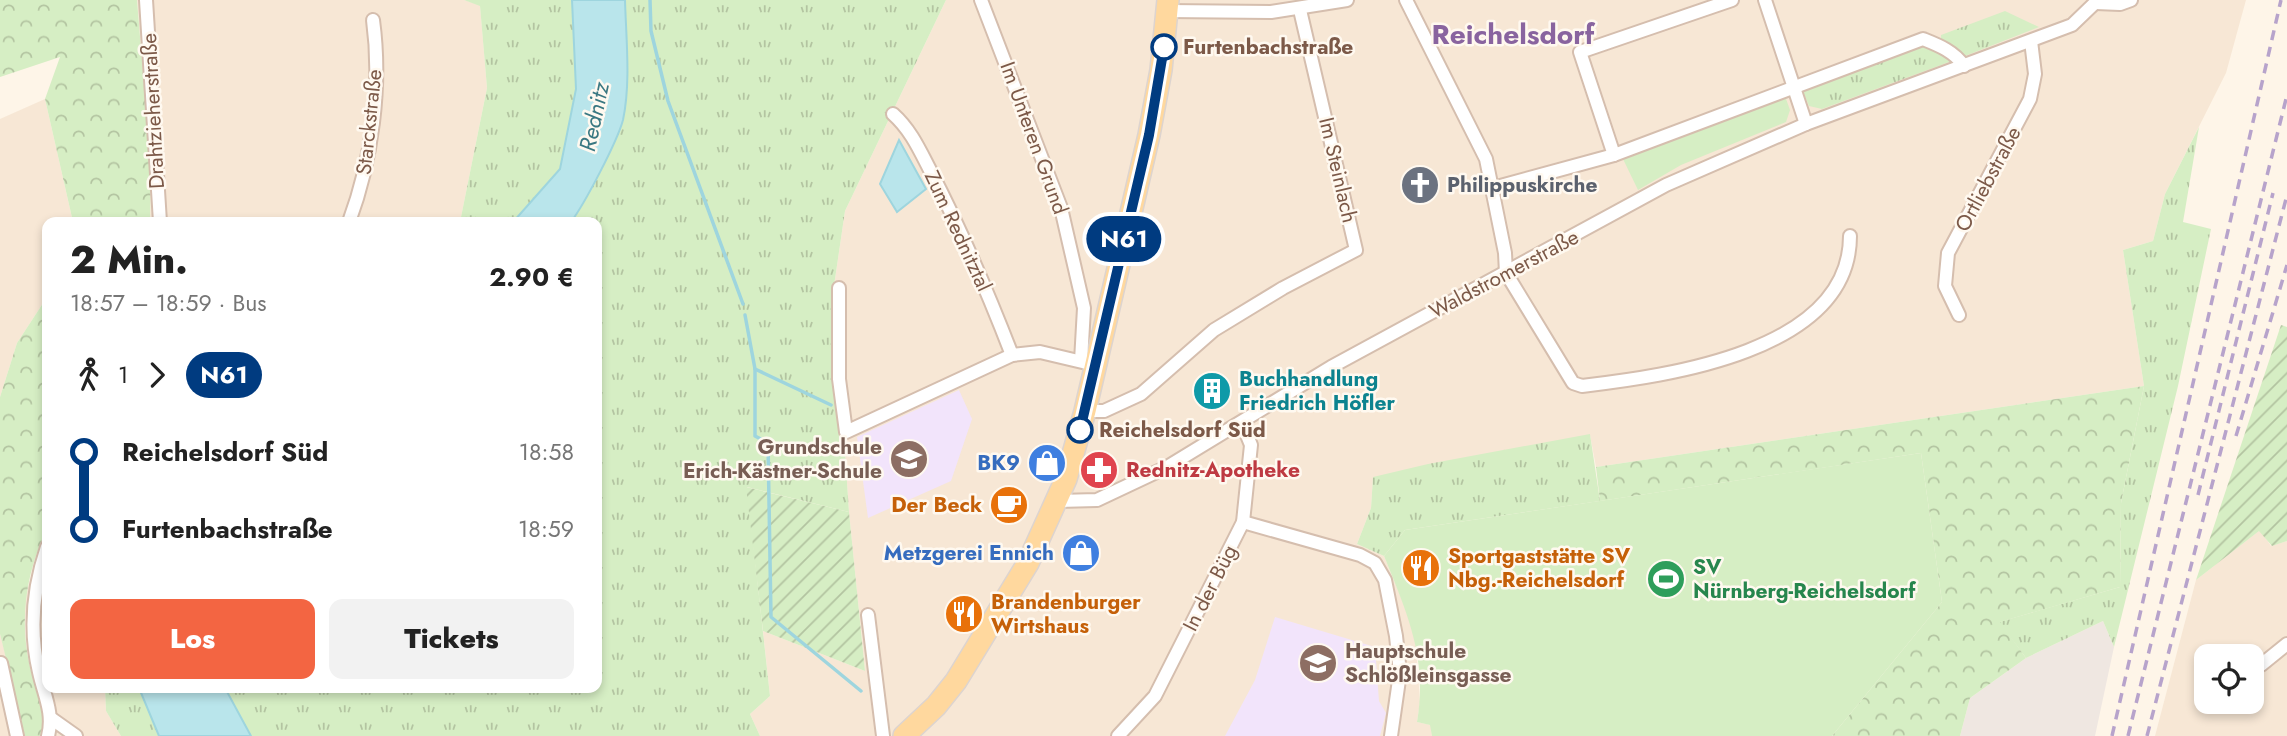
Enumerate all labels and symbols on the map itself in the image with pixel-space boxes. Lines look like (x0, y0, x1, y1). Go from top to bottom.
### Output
district label: Reichelsdorf (1432, 14, 1596, 55)
street label: Drahtzieherstraße (134, 32, 172, 190)
place label: Furtenbachstraße (1183, 32, 1353, 62)
marker: Furtenbachstraße (1151, 34, 1177, 60)
street label: Im Unteren Grund (992, 58, 1076, 218)
street label: Starckstraße (349, 67, 389, 176)
water label: Rednitz (570, 78, 618, 155)
street label: Im Steinlach (1311, 114, 1365, 226)
street label: Ortliebstraße (1948, 121, 2028, 237)
church icon: Philippuskirche (1399, 164, 1441, 206)
street label: Zum Rednitztal (917, 166, 999, 296)
place label: Philippuskirche (1447, 170, 1597, 200)
line badge: N61 (1084, 216, 1164, 262)
street label: Waldstromerstraße (1424, 222, 1584, 326)
place label: Buchhandlung Friedrich Höfler (1239, 364, 1395, 418)
building icon: Buchhandlung Friedrich Höfler (1191, 370, 1233, 412)
place label: Reichelsdorf Süd (1099, 415, 1266, 445)
marker: Reichelsdorf Süd (1067, 417, 1093, 443)
place label: Grundschule Erich-Kästner-Schule (683, 432, 882, 486)
school or university icon: Grundschule Erich-Kästner-Schule (888, 438, 930, 480)
shop icon: BK9 (1026, 442, 1068, 484)
place label: BK9 (977, 448, 1020, 478)
pharmacy icon: Rednitz-Apotheke (1078, 449, 1120, 491)
place label: Rednitz-Apotheke (1126, 455, 1300, 485)
cafe icon: Der Beck (988, 484, 1030, 526)
place label: Der Beck (891, 490, 982, 520)
shop icon: Metzgerei Ennich (1060, 532, 1102, 574)
place label: Metzgerei Ennich (884, 538, 1054, 568)
street label: In der Büg (1175, 540, 1245, 636)
place label: Sportgaststätte SV Nbg.-Reichelsdorf (1448, 541, 1631, 595)
restaurant icon: Sportgaststätte SV Nbg.-Reichelsdorf (1400, 547, 1442, 589)
place label: SV Nürnberg-Reichelsdorf (1693, 552, 1916, 606)
sports icon: SV Nürnberg-Reichelsdorf (1645, 558, 1687, 600)
place label: Brandenburger Wirtshaus (991, 587, 1141, 641)
restaurant icon: Brandenburger Wirtshaus (943, 593, 985, 635)
place label: Hauptschule Schlößleinsgasse (1345, 636, 1512, 690)
school or university icon: Hauptschule Schlößleinsgasse (1297, 642, 1339, 684)

